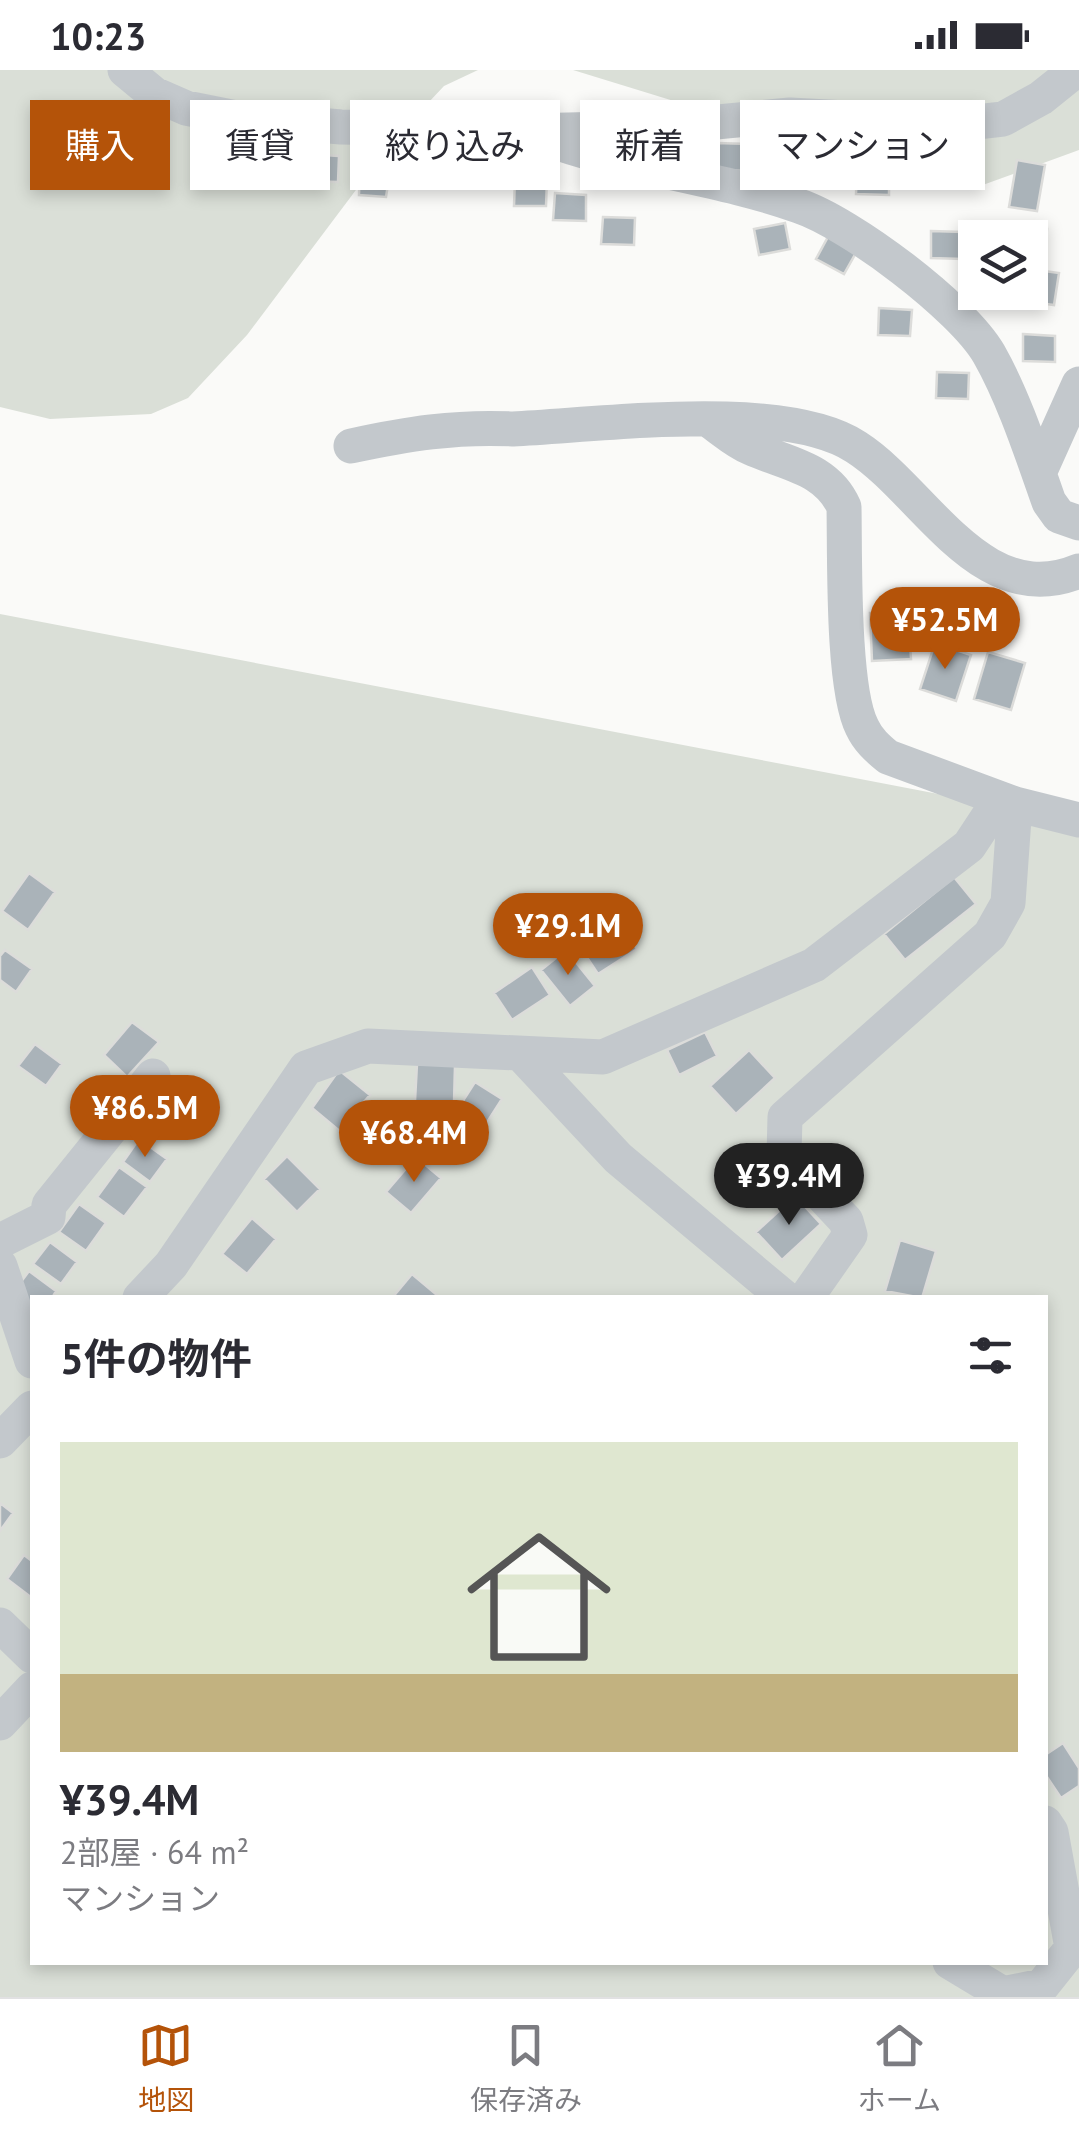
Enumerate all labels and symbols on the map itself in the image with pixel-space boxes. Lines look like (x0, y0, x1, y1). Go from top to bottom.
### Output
pin: ¥52.5M (864, 587, 1026, 672)
pin: ¥29.1M (487, 893, 649, 978)
pin: ¥86.5M (64, 1075, 226, 1160)
pin: ¥68.4M (333, 1100, 495, 1185)
pin: ¥39.4M (708, 1143, 870, 1228)

